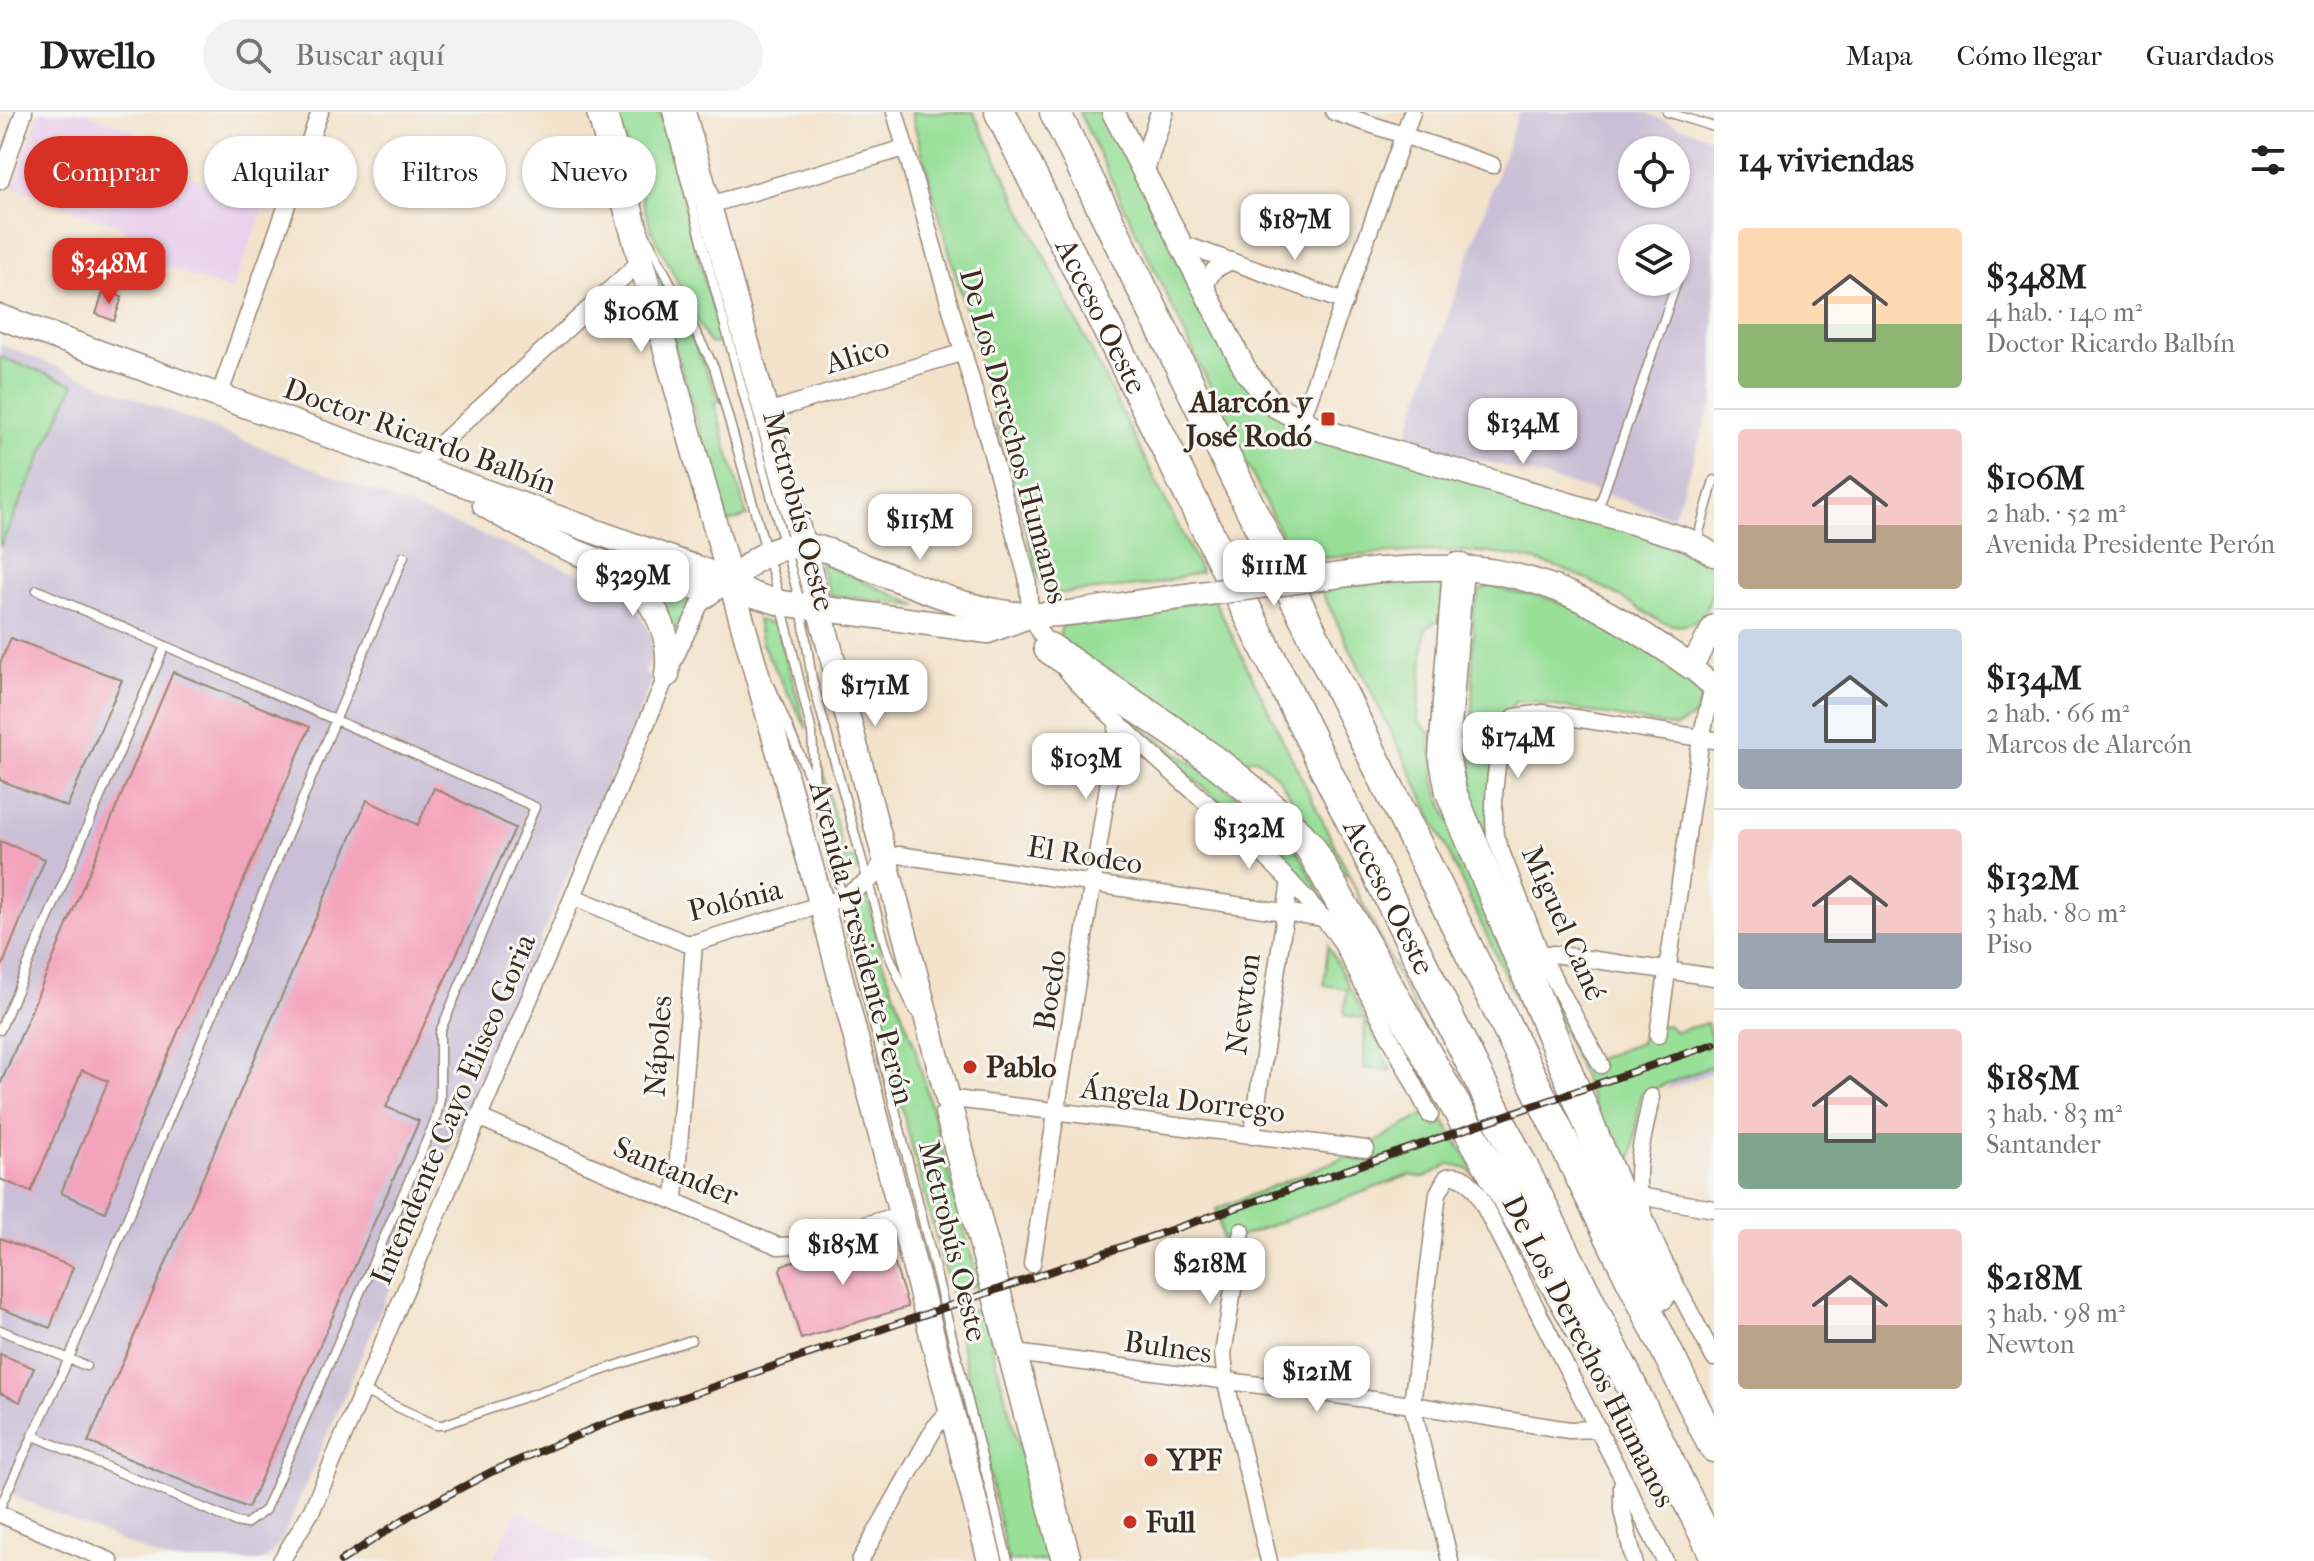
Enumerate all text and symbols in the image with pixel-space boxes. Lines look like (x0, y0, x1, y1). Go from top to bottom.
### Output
search box (203, 19, 763, 91)
text: Dwello (40, 33, 155, 78)
icon: search (231, 33, 275, 77)
text: Buscar aquí (295, 38, 444, 73)
text: Mapa (1846, 39, 1913, 72)
text: Cómo llegar (1957, 39, 2102, 72)
text: Guardados (2146, 39, 2274, 72)
chip: Comprar (24, 136, 188, 208)
chip: Alquilar (204, 136, 357, 208)
chip: Filtros (373, 136, 506, 208)
chip: Nuevo (522, 136, 656, 208)
map controls (1618, 136, 1690, 296)
button: locate (1618, 136, 1690, 208)
icon: filters (2246, 138, 2290, 182)
text: 14 viviendas (1738, 140, 1914, 180)
pin: $187M (1239, 194, 1351, 262)
text: $187M (1259, 204, 1332, 235)
button: layers (1618, 224, 1690, 296)
street label: Acceso Oeste (1047, 232, 1154, 400)
pin: $348M (53, 238, 165, 306)
text: $348M (70, 248, 148, 279)
text: $348M (1986, 257, 2087, 297)
icon: home (1802, 260, 1898, 356)
street label: De Los Derechos Humanos (952, 265, 1075, 608)
pin: $106M (585, 286, 697, 354)
text: $106M (603, 296, 679, 327)
text: 4 hab. · 140 m² (1986, 297, 2142, 328)
text: Doctor Ricardo Balbín (1986, 328, 2235, 359)
street label: Alico (820, 329, 893, 382)
street label: Doctor Ricardo Balbín (279, 371, 561, 502)
place label: Alarcón y José Rodó (1183, 385, 1314, 454)
pin: $134M (1467, 398, 1579, 466)
street label: Metrobús Oeste (755, 407, 842, 615)
text: $134M (1486, 408, 1560, 439)
marker: Alarcón y José Rodó (1319, 410, 1337, 428)
text: $106M (1986, 458, 2085, 498)
icon: home (1802, 461, 1898, 557)
pin: $115M (864, 494, 976, 562)
text: 2 hab. · 52 m² (1986, 498, 2126, 529)
text: $115M (886, 504, 954, 535)
text: Avenida Presidente Perón (1986, 529, 2275, 560)
pin: $111M (1218, 540, 1330, 608)
pin: $329M (577, 550, 689, 618)
text: $111M (1241, 550, 1307, 581)
text: $329M (595, 560, 671, 591)
text: $134M (1986, 658, 2082, 698)
pin: $171M (819, 660, 931, 728)
icon: home (1802, 661, 1898, 757)
text: $171M (840, 670, 910, 701)
text: 2 hab. · 66 m² (1986, 698, 2129, 729)
pin: $174M (1462, 712, 1574, 780)
text: $174M (1481, 722, 1555, 753)
text: Marcos de Alarcón (1986, 729, 2192, 760)
pin: $103M (1030, 733, 1142, 801)
text: $103M (1050, 743, 1122, 774)
street label: Avenida Presidente Perón (801, 776, 922, 1109)
pin: $132M (1193, 803, 1305, 871)
text: $132M (1213, 813, 1285, 844)
street label: Acceso Oeste (1335, 813, 1442, 981)
street label: El Rodeo (1025, 829, 1145, 882)
street label: Miguel Cané (1514, 841, 1613, 1006)
text: $132M (1986, 858, 2079, 898)
icon: home (1802, 861, 1898, 957)
street label: Polónia (684, 872, 787, 929)
text: 3 hab. · 80 m² (1986, 898, 2126, 929)
street label: Intendente Cayo Eliseo Goria (364, 928, 544, 1290)
text: Piso (1986, 929, 2032, 960)
street label: Boedo (1027, 947, 1074, 1033)
street label: Newton (1219, 950, 1268, 1057)
street label: Nápoles (638, 994, 679, 1098)
place label: Pablo (986, 1050, 1056, 1085)
marker: Pablo (961, 1058, 979, 1076)
text: $185M (1986, 1058, 2080, 1098)
icon: home (1802, 1061, 1898, 1157)
street label: Ángela Dorrego (1078, 1070, 1287, 1130)
text: 3 hab. · 83 m² (1986, 1098, 2122, 1129)
street label: Santander (608, 1129, 744, 1214)
text: Santander (1986, 1129, 2101, 1160)
street label: Metrobús Oeste (911, 1137, 994, 1345)
street label: De Los Derechos Humanos (1495, 1189, 1683, 1513)
pin: $185M (787, 1219, 899, 1287)
text: $185M (807, 1229, 879, 1260)
pin: $218M (1154, 1238, 1266, 1306)
text: $218M (1173, 1248, 1247, 1279)
text: $218M (1986, 1258, 2083, 1298)
icon: home (1802, 1261, 1898, 1357)
text: 3 hab. · 98 m² (1986, 1298, 2125, 1329)
street label: Bulnes (1122, 1324, 1214, 1371)
text: Newton (1986, 1329, 2075, 1360)
pin: $121M (1261, 1346, 1373, 1414)
text: $121M (1282, 1356, 1352, 1387)
place label: YPF (1165, 1443, 1222, 1478)
marker: YPF (1142, 1451, 1160, 1469)
place label: Full (1146, 1505, 1196, 1540)
marker: Full (1121, 1513, 1139, 1531)

